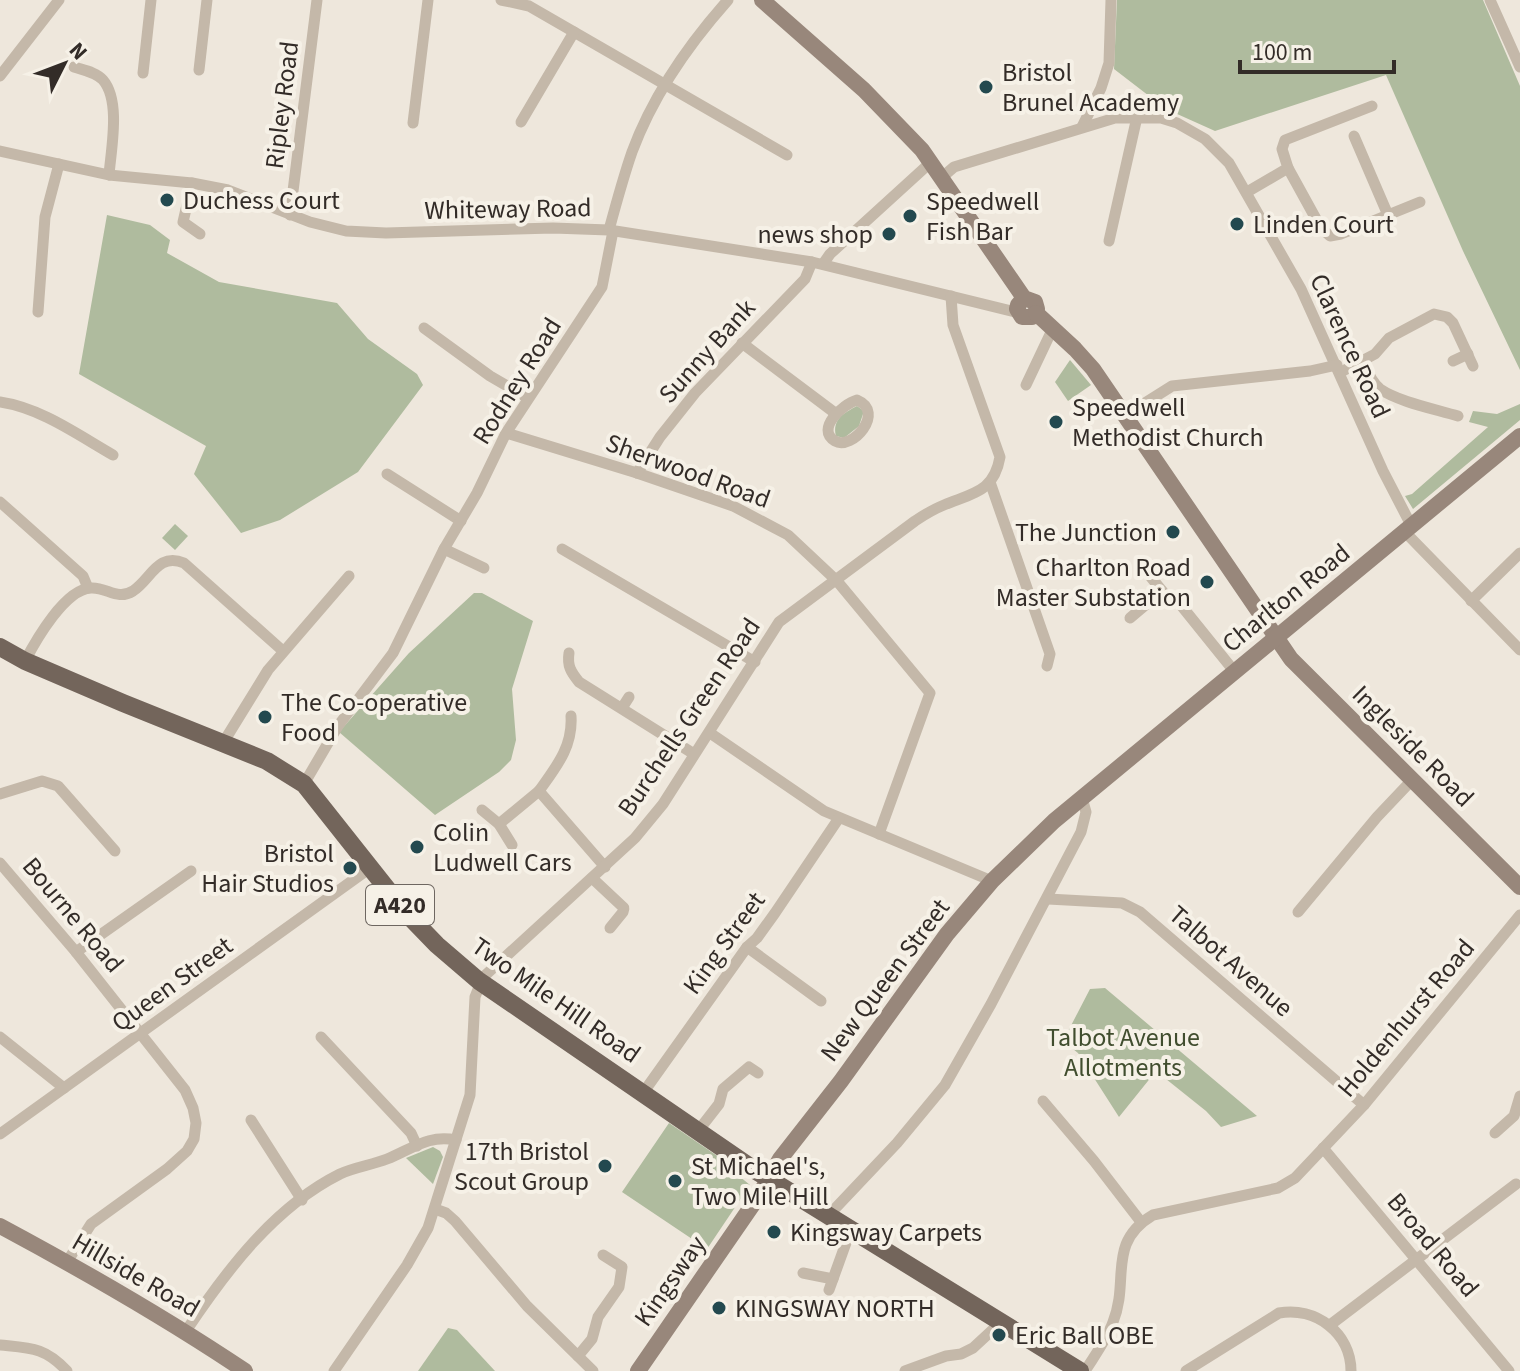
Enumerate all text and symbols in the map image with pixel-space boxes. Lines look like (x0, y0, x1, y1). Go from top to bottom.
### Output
north arrow (24, 24, 104, 104)
scale bar (1240, 24, 1394, 74)
text: N (61, 35, 95, 67)
text: 100 m (1252, 35, 1312, 70)
street label: Ripley Road (256, 39, 308, 171)
place label: Bristol Brunel Academy (1002, 54, 1179, 121)
marker: Bristol Brunel Academy (977, 78, 995, 96)
place label: Duchess Court (183, 182, 340, 219)
place label: Speedwell Fish Bar (926, 183, 1039, 250)
street label: Whiteway Road (424, 189, 592, 229)
marker: Duchess Court (158, 191, 176, 209)
place label: Linden Court (1253, 206, 1394, 243)
marker: Speedwell Fish Bar (901, 207, 919, 225)
marker: Linden Court (1228, 215, 1246, 233)
place label: news shop (757, 216, 873, 253)
marker: news shop (880, 225, 898, 243)
street label: Clarence Road (1300, 268, 1400, 424)
street label: Sunny Bank (650, 290, 764, 411)
street label: Rodney Road (463, 310, 571, 452)
place label: Speedwell Methodist Church (1072, 389, 1264, 456)
marker: Speedwell Methodist Church (1047, 413, 1065, 431)
street label: Sherwood Road (601, 424, 775, 518)
place label: The Junction (1015, 514, 1157, 551)
marker: The Junction (1164, 523, 1182, 541)
street label: Charlton Road (1214, 535, 1358, 661)
place label: Charlton Road Master Substation (996, 549, 1191, 616)
marker: Charlton Road Master Substation (1198, 573, 1216, 591)
street label: Burchells Green Road (609, 610, 769, 824)
street label: Ingleside Road (1344, 677, 1482, 815)
place label: The Co-operative Food (281, 684, 467, 751)
marker: The Co-operative Food (256, 708, 274, 726)
place label: Colin Ludwell Cars (433, 814, 572, 881)
place label: Bristol Hair Studios (201, 835, 334, 902)
marker: Colin Ludwell Cars (408, 838, 426, 856)
street label: Bourne Road (14, 849, 132, 981)
marker: Bristol Hair Studios (341, 859, 359, 877)
street label: King Street (674, 884, 774, 1002)
road number: A420 (366, 885, 434, 925)
street label: New Queen Street (811, 891, 959, 1069)
street label: Talbot Avenue (1161, 897, 1301, 1025)
street label: Queen Street (104, 927, 240, 1041)
street label: Two Mile Hill Road (464, 928, 648, 1072)
street label: Holdenhurst Road (1329, 931, 1483, 1105)
park label: Talbot Avenue Allotments (1046, 1019, 1200, 1086)
place label: 17th Bristol Scout Group (454, 1133, 589, 1200)
place label: St Michael's, Two Mile Hill (691, 1148, 829, 1215)
marker: 17th Bristol Scout Group (596, 1157, 614, 1175)
marker: St Michael's, Two Mile Hill (666, 1172, 684, 1190)
street label: Broad Road (1378, 1185, 1488, 1305)
place label: Kingsway Carpets (790, 1214, 982, 1251)
street label: Hillside Road (65, 1223, 207, 1327)
marker: Kingsway Carpets (765, 1223, 783, 1241)
street label: Kingsway (625, 1228, 715, 1334)
place label: KINGSWAY NORTH (735, 1290, 935, 1327)
marker: KINGSWAY NORTH (710, 1299, 728, 1317)
place label: Eric Ball OBE (1015, 1317, 1154, 1354)
marker: Eric Ball OBE (990, 1326, 1008, 1344)

